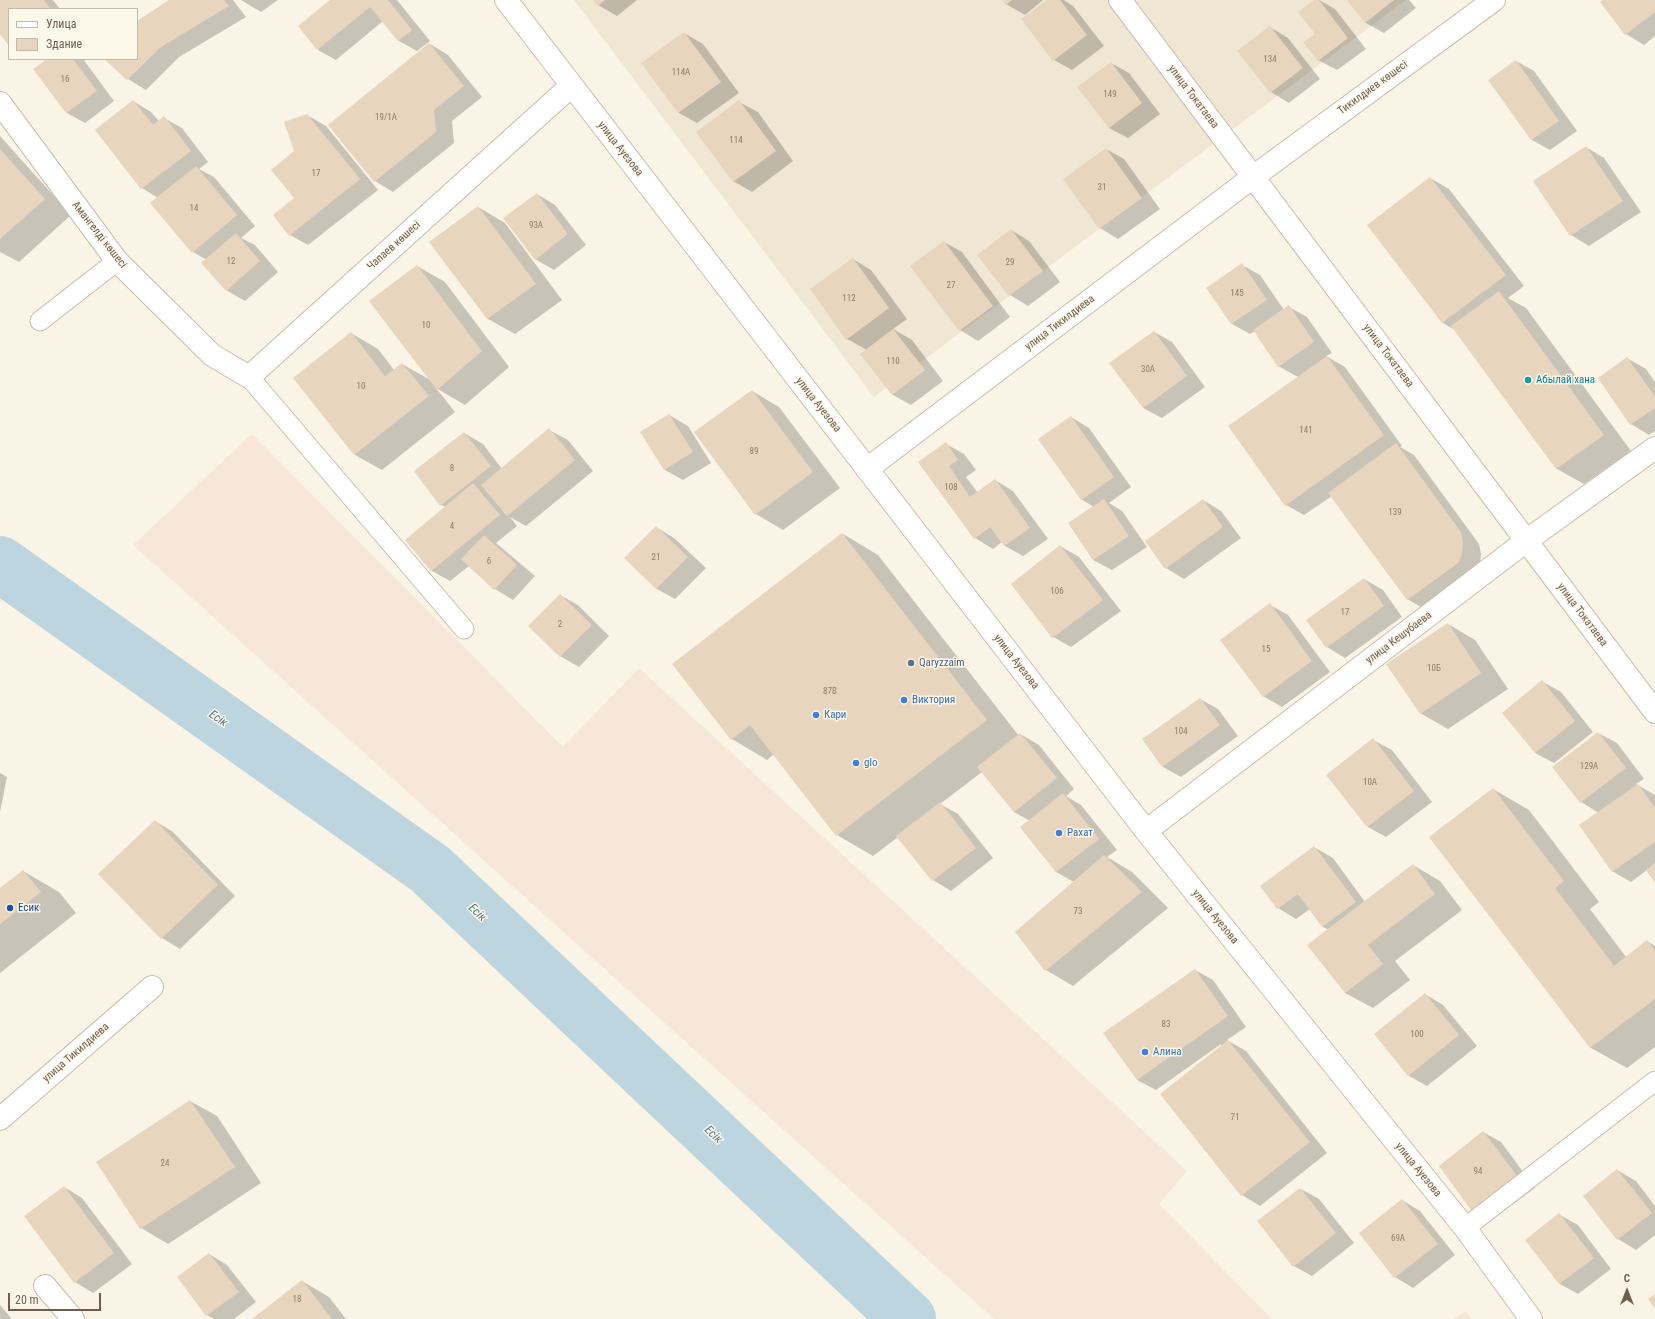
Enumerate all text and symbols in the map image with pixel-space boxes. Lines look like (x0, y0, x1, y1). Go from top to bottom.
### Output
legend (8, 8, 138, 60)
text: Улица (46, 17, 76, 31)
text: Здание (46, 37, 82, 51)
house number: 134 (1263, 55, 1277, 65)
street label: Тикилдиев көшесі (1335, 58, 1411, 118)
street label: улица Токатаева (1165, 63, 1221, 131)
house number: 114А (672, 68, 690, 78)
house number: 16 (61, 75, 69, 85)
house number: 149 (1103, 90, 1117, 100)
house number: 19/1А (375, 113, 397, 123)
street label: улица Ауезова (594, 119, 646, 179)
house number: 114 (729, 136, 743, 146)
house number: 17 (312, 169, 320, 179)
house number: 31 (1098, 183, 1106, 193)
street label: Амангелді көшесі (69, 199, 129, 271)
house number: 14 (190, 204, 198, 214)
street label: Чапаев көшесі (365, 219, 423, 273)
house number: 93А (529, 221, 543, 231)
house number: 12 (227, 257, 235, 267)
house number: 29 (1006, 258, 1014, 268)
house number: 27 (947, 281, 955, 291)
house number: 145 (1230, 289, 1244, 299)
street label: улица Тикилдиева (1023, 293, 1097, 353)
house number: 112 (842, 294, 856, 304)
house number: 10 (422, 321, 430, 331)
street label: улица Токатаева (1360, 322, 1416, 390)
house number: 110 (886, 357, 900, 367)
house number: 30А (1141, 365, 1155, 375)
place label: Абылай хана (1536, 373, 1595, 387)
street label: улица Ауезова (792, 375, 844, 435)
marker: Абылай хана (1523, 375, 1533, 385)
house number: 10 (357, 382, 365, 392)
house number: 141 (1299, 426, 1313, 436)
house number: 89 (750, 447, 758, 457)
house number: 8 (450, 464, 454, 474)
house number: 108 (944, 483, 958, 493)
house number: 139 (1388, 508, 1402, 518)
house number: 4 (450, 522, 454, 532)
house number: 21 (652, 553, 660, 563)
house number: 6 (487, 557, 491, 567)
street label: улица Токатаева (1554, 581, 1610, 649)
house number: 106 (1050, 587, 1064, 597)
house number: 17 (1341, 608, 1349, 618)
street label: улица Кешубаева (1363, 609, 1435, 667)
house number: 2 (558, 620, 562, 630)
street label: улица Ауезова (990, 632, 1042, 692)
house number: 15 (1262, 645, 1270, 655)
place label: Qaryzzaim (919, 656, 965, 670)
marker: Qaryzzaim (906, 658, 916, 668)
house number: 10Б (1427, 664, 1441, 674)
house number: 87В (823, 687, 837, 697)
place label: Виктория (912, 693, 955, 707)
marker: Виктория (899, 695, 909, 705)
water label: Есік (206, 708, 230, 730)
place label: Кари (824, 708, 846, 722)
marker: Кари (811, 710, 821, 720)
house number: 104 (1174, 727, 1188, 737)
place label: glo (864, 756, 877, 770)
marker: glo (851, 758, 861, 768)
house number: 129А (1580, 762, 1598, 772)
house number: 10А (1363, 778, 1377, 788)
place label: Рахат (1067, 826, 1093, 840)
marker: Рахат (1054, 828, 1064, 838)
street label: улица Ауезова (1189, 887, 1241, 947)
place label: Есик (18, 901, 39, 915)
water label: Есік (465, 901, 489, 925)
marker: Есик (5, 903, 15, 913)
house number: 73 (1074, 907, 1082, 917)
house number: 83 (1162, 1020, 1170, 1030)
street label: улица Тикилдиева (40, 1021, 112, 1085)
house number: 100 (1410, 1030, 1424, 1040)
place label: Алина (1153, 1045, 1182, 1059)
marker: Алина (1140, 1047, 1150, 1057)
house number: 71 (1231, 1113, 1239, 1123)
water label: Есік (701, 1123, 725, 1147)
street label: улица Ауезова (1392, 1140, 1444, 1200)
house number: 24 (161, 1159, 169, 1169)
house number: 94 (1474, 1167, 1482, 1177)
house number: 69А (1391, 1234, 1405, 1244)
north arrow (1607, 1271, 1647, 1311)
text: С (1624, 1272, 1630, 1285)
scale bar (10, 1285, 103, 1311)
text: 20 m (15, 1293, 39, 1307)
house number: 18 (293, 1295, 301, 1305)

